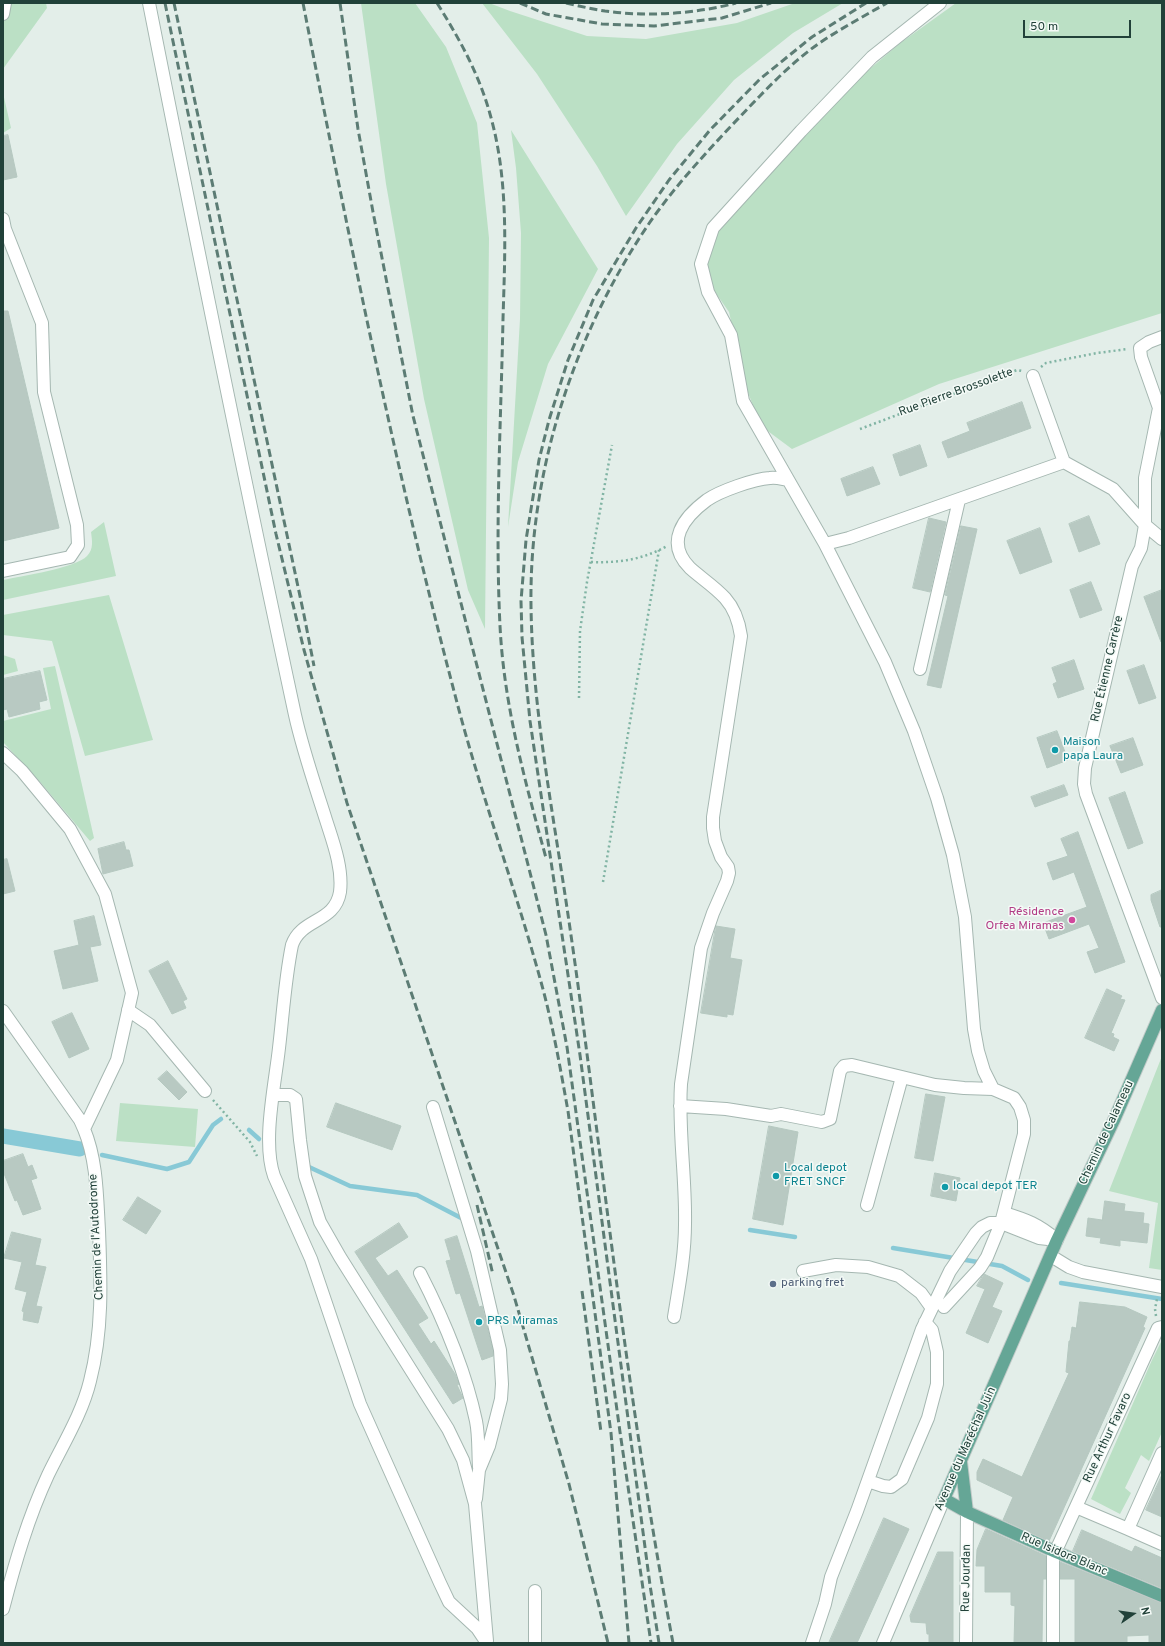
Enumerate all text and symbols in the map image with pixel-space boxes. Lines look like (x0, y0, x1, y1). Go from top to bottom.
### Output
scale bar (1025, 12, 1133, 38)
text: 50 m (1030, 19, 1058, 35)
street label: Rue Pierre Brossolette (897, 366, 1015, 420)
street label: Rue Étienne Carrère (1089, 614, 1127, 724)
place label: Maison papa Laura (1063, 736, 1123, 764)
marker: Maison papa Laura (1050, 745, 1060, 755)
place label: Résidence Orfea Miramas (985, 906, 1064, 934)
marker: Résidence Orfea Miramas (1067, 915, 1077, 925)
street label: Chemin de Calameau (1076, 1078, 1138, 1188)
place label: Local depot FRET SNCF (784, 1162, 847, 1190)
marker: Local depot FRET SNCF (771, 1171, 781, 1181)
street label: Chemin de l'Autodrome (86, 1173, 108, 1301)
place label: local depot TER (953, 1180, 1037, 1194)
marker: local depot TER (940, 1182, 950, 1192)
place label: parking fret (781, 1277, 844, 1291)
marker: parking fret (768, 1279, 778, 1289)
place label: PRS Miramas (487, 1315, 558, 1329)
marker: PRS Miramas (474, 1317, 484, 1327)
street label: Avenue du Maréchal Juin (932, 1385, 1000, 1513)
street label: Rue Arthur Favaro (1081, 1391, 1135, 1485)
street label: Rue Isidore Blanc (1018, 1530, 1110, 1580)
street label: Rue Jourdan (959, 1544, 975, 1612)
north arrow (1113, 1594, 1153, 1634)
text: N (1137, 1606, 1152, 1617)

